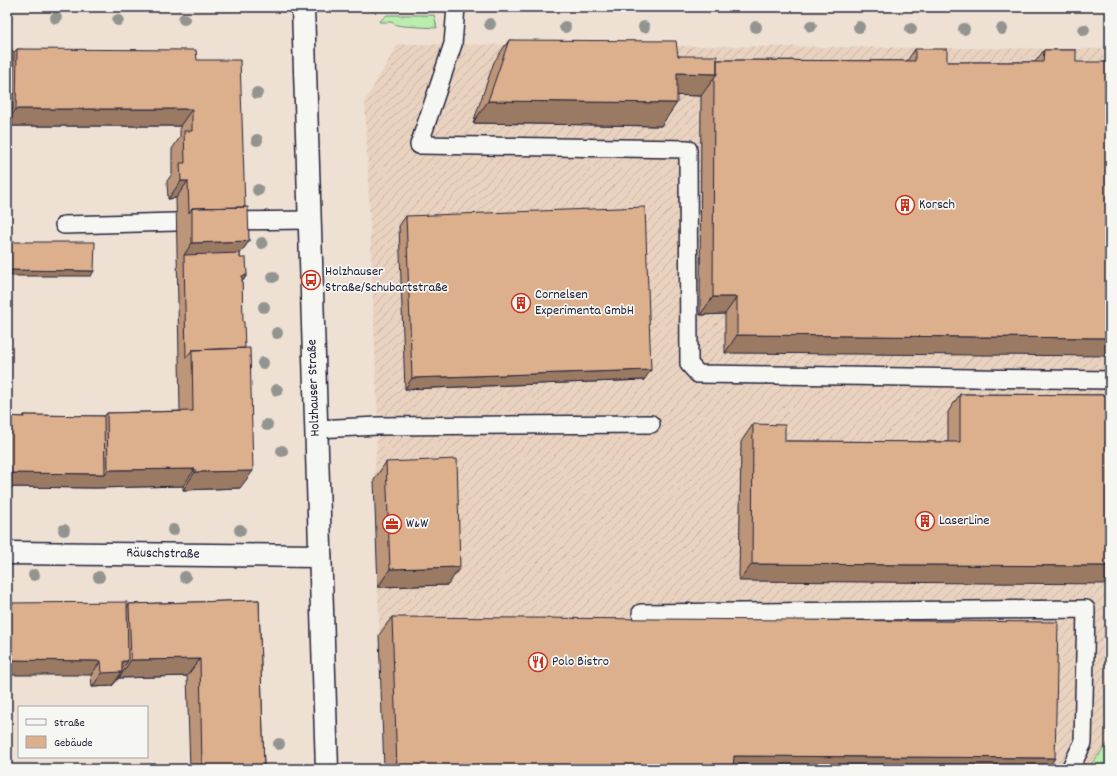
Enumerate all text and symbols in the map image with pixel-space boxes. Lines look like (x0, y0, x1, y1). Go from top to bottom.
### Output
building icon: Korsch (894, 194, 916, 216)
place label: Korsch (919, 195, 955, 215)
place label: Holzhauser Straße/Schubartstraße (325, 262, 448, 298)
bus stop icon: Holzhauser Straße/Schubartstraße (300, 269, 322, 291)
place label: Cornelsen Experimenta GmbH (535, 285, 634, 321)
building icon: Cornelsen Experimenta GmbH (510, 292, 532, 314)
street label: Holzhauser Straße (302, 339, 326, 437)
building icon: LaserLine (914, 510, 936, 532)
place label: LaserLine (939, 511, 989, 531)
office icon: W&W (381, 513, 403, 535)
place label: W&W (406, 514, 429, 534)
street label: Räuschstraße (126, 543, 200, 565)
restaurant icon: Polo Bistro (527, 651, 549, 673)
place label: Polo Bistro (552, 652, 609, 672)
legend (18, 706, 148, 758)
text: Straße (54, 715, 85, 732)
text: Gebäude (54, 735, 93, 752)

